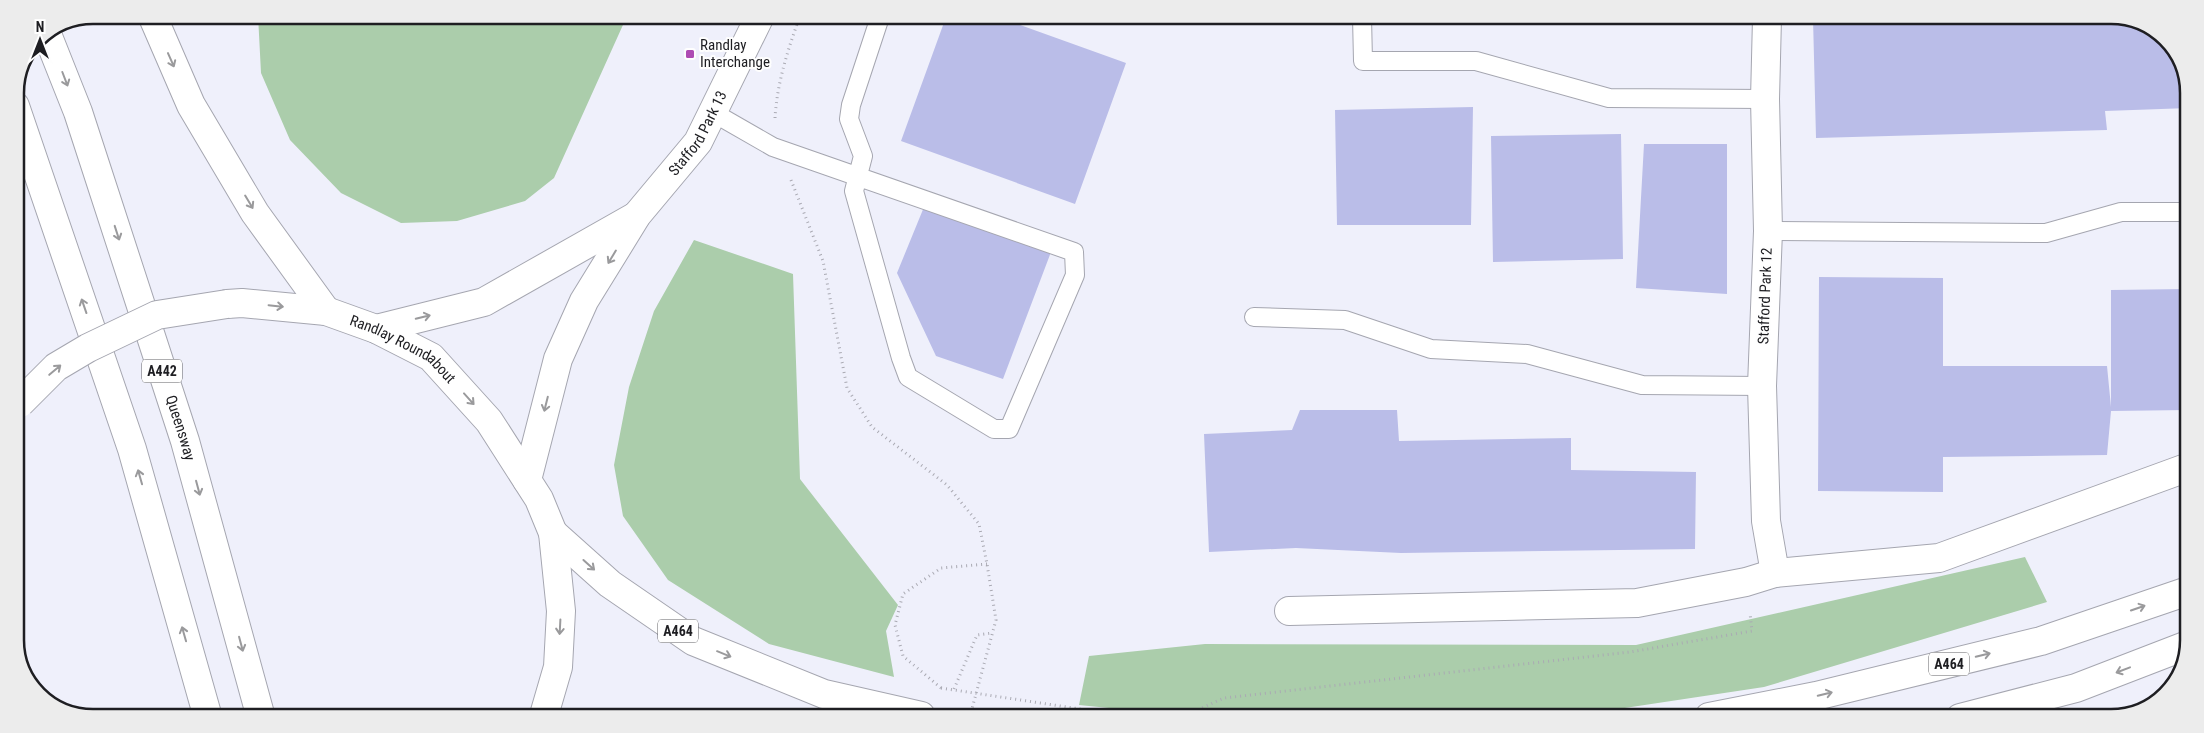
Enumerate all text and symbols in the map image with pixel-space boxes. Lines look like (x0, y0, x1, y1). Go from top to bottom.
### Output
north arrow (15, 15, 65, 65)
text: N (36, 19, 44, 35)
place label: Randlay Interchange (700, 36, 770, 71)
marker: Randlay Interchange (684, 48, 696, 60)
one-way arrow (167, 52, 177, 67)
one-way arrow (61, 71, 70, 86)
street label: Stafford Park 13 (665, 88, 731, 179)
one-way arrow (245, 195, 255, 209)
one-way arrow (113, 224, 123, 240)
street label: Stafford Park 12 (1754, 247, 1776, 345)
one-way arrow (606, 249, 616, 263)
one-way arrow (79, 299, 88, 315)
one-way arrow (267, 301, 283, 311)
street label: Randlay Roundabout (347, 311, 459, 387)
one-way arrow (415, 312, 431, 322)
road number: A442 (142, 360, 182, 382)
one-way arrow (49, 364, 62, 375)
street label: Queensway (162, 393, 199, 463)
one-way arrow (463, 393, 475, 406)
one-way arrow (541, 396, 550, 412)
one-way arrow (134, 470, 144, 486)
one-way arrow (194, 479, 203, 495)
one-way arrow (583, 559, 596, 571)
one-way arrow (2130, 603, 2145, 612)
one-way arrow (555, 619, 565, 635)
road number: A464 (658, 620, 698, 642)
one-way arrow (179, 626, 189, 642)
one-way arrow (237, 636, 246, 652)
one-way arrow (716, 649, 731, 659)
one-way arrow (1974, 650, 1990, 660)
road number: A464 (1929, 652, 1969, 676)
one-way arrow (2116, 666, 2132, 675)
one-way arrow (1817, 689, 1833, 698)

